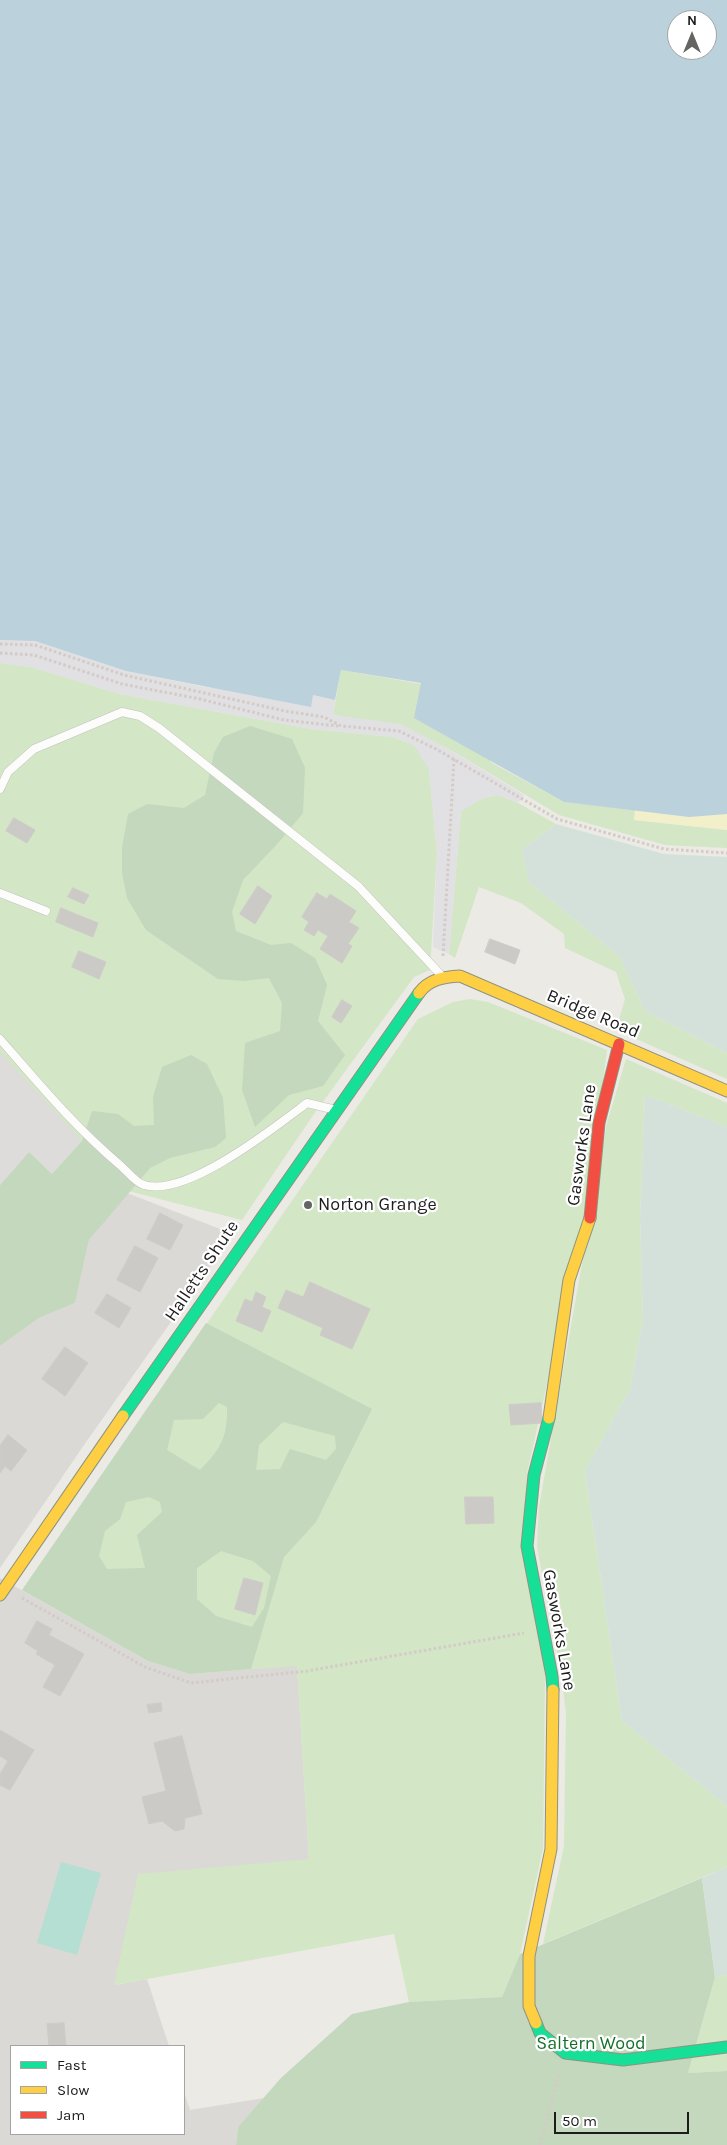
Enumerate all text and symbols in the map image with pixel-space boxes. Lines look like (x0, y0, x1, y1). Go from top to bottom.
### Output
north arrow (667, 10, 717, 60)
text: N (687, 12, 697, 29)
street label: Bridge Road (543, 985, 643, 1043)
street label: Gasworks Lane (563, 1083, 601, 1207)
place label: Norton Grange (318, 1194, 437, 1216)
marker: Norton Grange (302, 1199, 314, 1211)
street label: Halletts Shute (160, 1216, 244, 1326)
street label: Gasworks Lane (538, 1568, 580, 1692)
park label: Saltern Wood (536, 2033, 646, 2055)
legend (10, 2045, 185, 2135)
text: Fast (57, 2056, 86, 2074)
text: Slow (57, 2081, 89, 2099)
scale bar (557, 2102, 692, 2134)
text: Jam (57, 2106, 85, 2124)
text: 50 m (562, 2112, 597, 2130)

